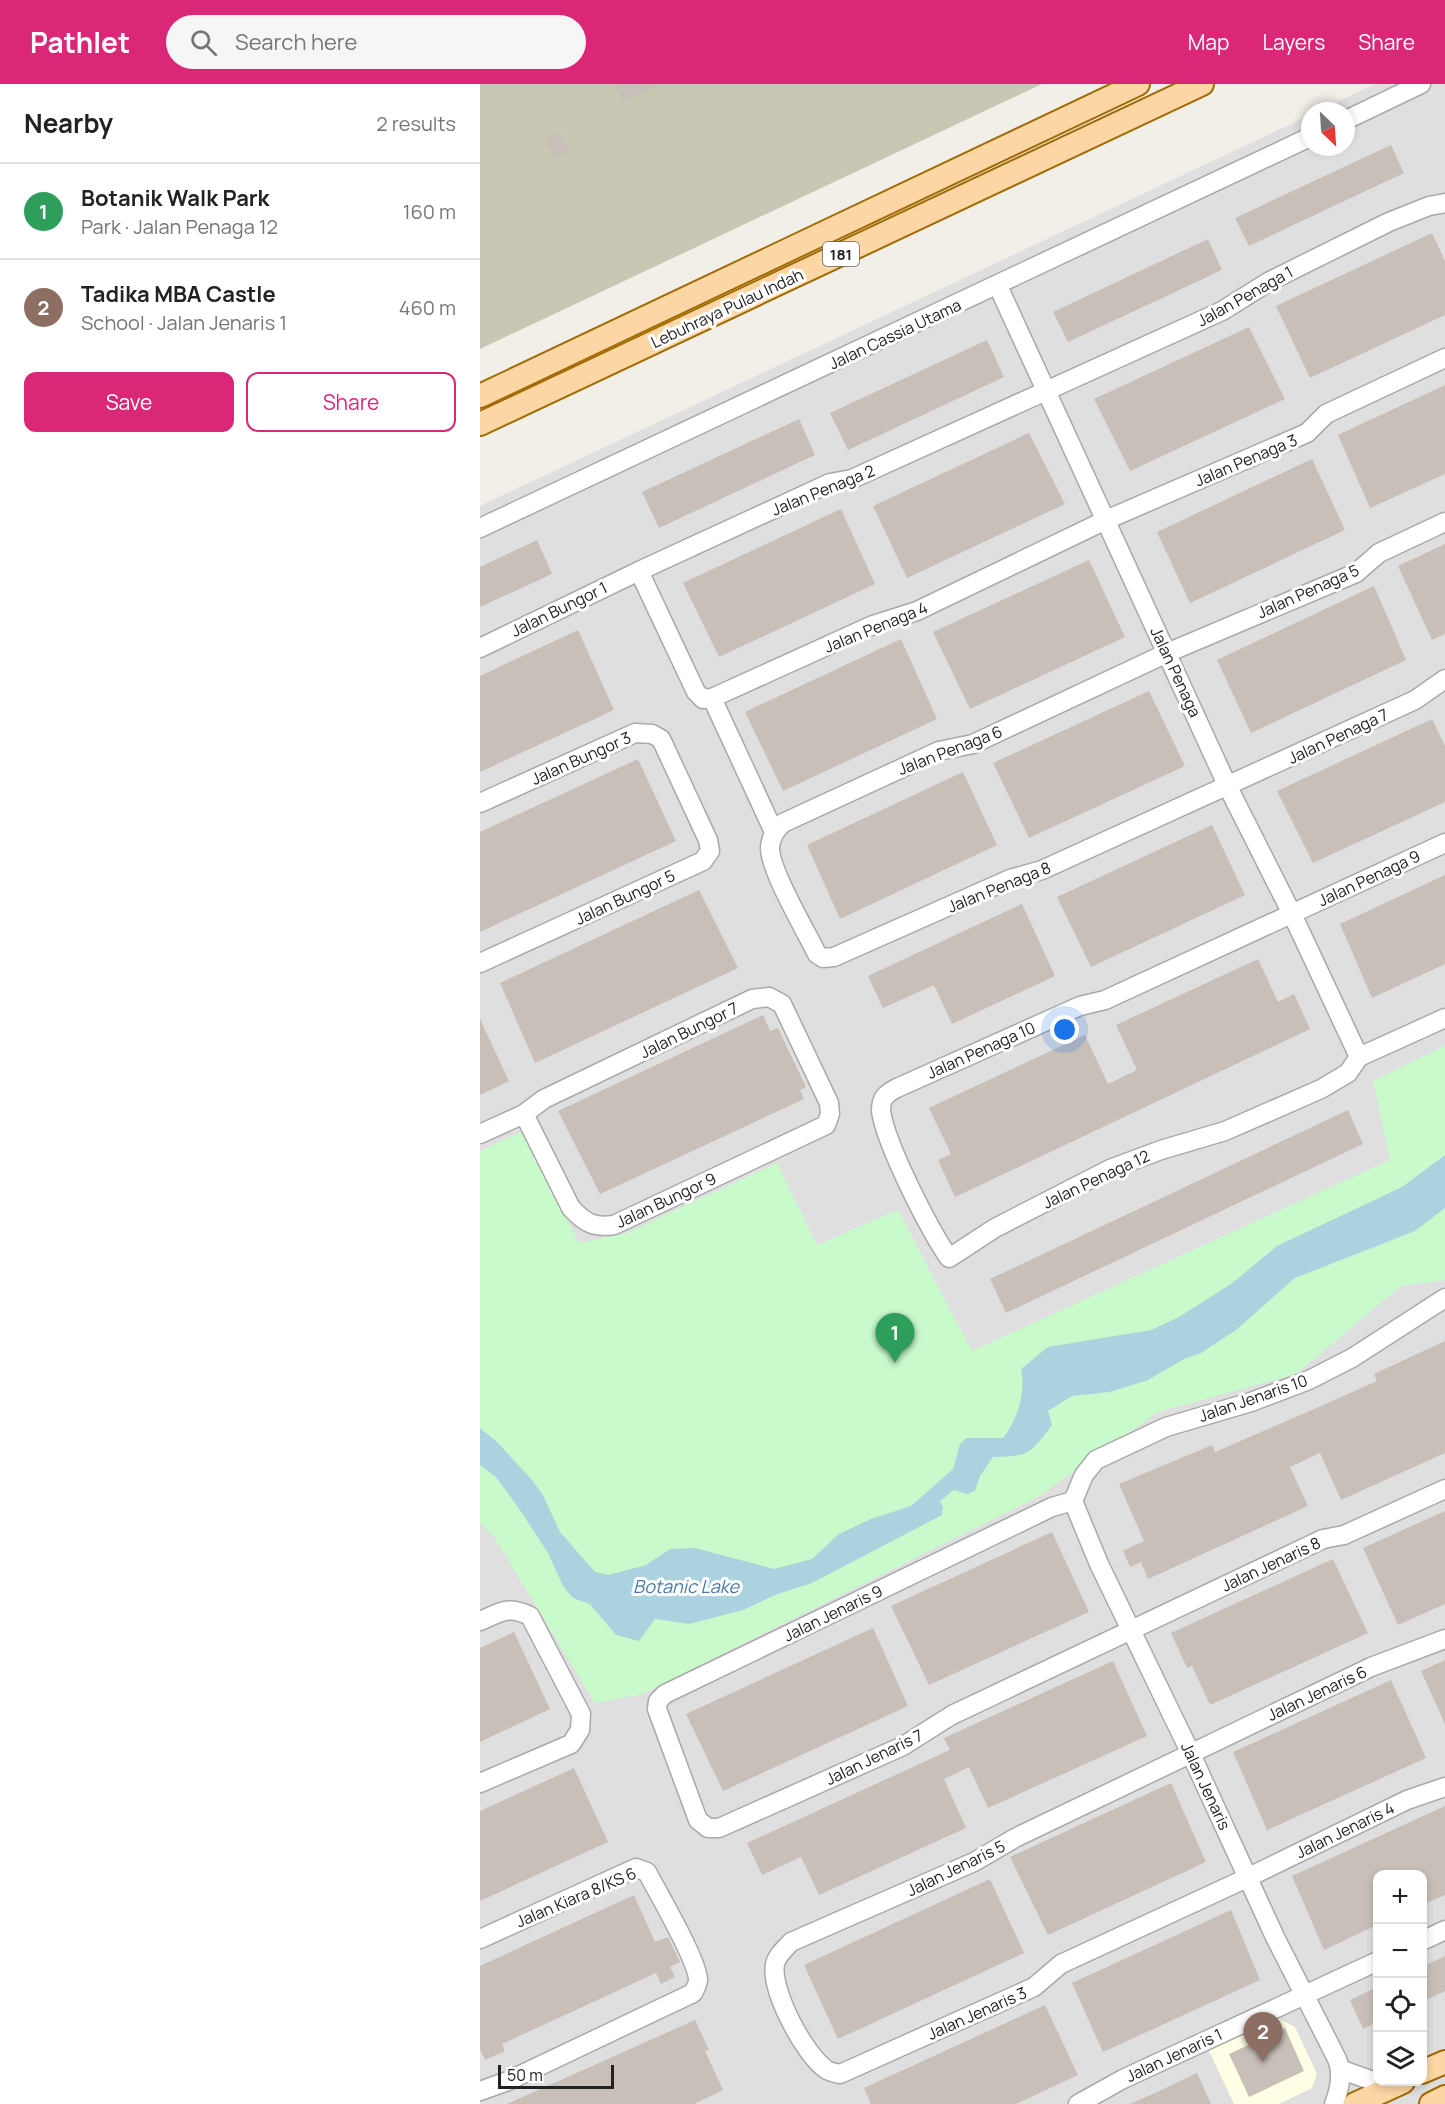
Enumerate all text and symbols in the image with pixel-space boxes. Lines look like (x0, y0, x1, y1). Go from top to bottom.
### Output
search box (166, 15, 586, 69)
text: Pathlet (30, 23, 130, 61)
icon: search (187, 26, 220, 59)
text: Search here (235, 27, 357, 57)
text: Map (1188, 28, 1229, 56)
text: Layers (1262, 28, 1325, 56)
text: Share (1358, 28, 1415, 56)
north arrow (1301, 102, 1355, 156)
text: Nearby (24, 105, 113, 141)
text: 2 results (376, 110, 456, 137)
text: Botanik Walk Park (81, 183, 269, 213)
text: 1 (39, 198, 48, 225)
text: 160 m (403, 198, 456, 225)
text: Park · Jalan Penaga 12 (81, 213, 278, 240)
road number: 181 (823, 242, 859, 266)
street label: Jalan Penaga 1 (1193, 261, 1297, 331)
street label: Lebuhraya Pulau Indah (647, 263, 807, 353)
text: Tadika MBA Castle (81, 279, 276, 309)
text: 2 (38, 294, 49, 321)
text: 460 m (399, 294, 456, 321)
street label: Jalan Cassia Utama (825, 294, 965, 374)
text: School · Jalan Jenaris 1 (81, 309, 287, 336)
button: Save (24, 372, 234, 432)
button: Share (246, 372, 456, 432)
street label: Jalan Penaga 3 (1191, 429, 1301, 491)
street label: Jalan Penaga 2 (768, 459, 878, 521)
street label: Jalan Penaga 5 (1253, 559, 1363, 623)
street label: Jalan Bungor 1 (507, 576, 611, 642)
street label: Jalan Penaga 4 (821, 596, 931, 658)
street label: Jalan Penaga (1146, 623, 1206, 721)
street label: Jalan Penaga 7 (1284, 703, 1392, 769)
street label: Jalan Penaga 6 (895, 720, 1005, 780)
street label: Jalan Bungor 3 (528, 726, 634, 790)
street label: Jalan Penaga 9 (1314, 845, 1424, 911)
street label: Jalan Penaga 8 (944, 856, 1054, 918)
street label: Jalan Bungor 5 (572, 864, 678, 930)
street label: Jalan Bungor 7 (636, 997, 742, 1063)
your location (1050, 1015, 1079, 1044)
street label: Jalan Penaga 10 (923, 1016, 1039, 1084)
street label: Jalan Penaga 12 (1039, 1145, 1153, 1213)
street label: Jalan Bungor 9 (612, 1167, 720, 1233)
pin: 1 (876, 1314, 914, 1363)
street label: Jalan Jenaris 10 (1196, 1369, 1310, 1427)
street label: Jalan Jenaris 8 (1218, 1531, 1324, 1597)
water label: Botanic Lake (633, 1574, 740, 1598)
street label: Jalan Jenaris 9 (780, 1580, 886, 1646)
street label: Jalan Jenaris 6 (1264, 1660, 1370, 1726)
street label: Jalan Jenaris 7 (822, 1724, 926, 1790)
street label: Jalan Jenaris (1176, 1739, 1236, 1833)
street label: Jalan Jenaris 4 (1292, 1797, 1398, 1863)
street label: Jalan Jenaris 5 (903, 1835, 1009, 1901)
street label: Jalan Kiara 8/KS 6 (512, 1862, 640, 1932)
map controls (1373, 1870, 1427, 2086)
button: + (1373, 1870, 1427, 1924)
button: − (1373, 1924, 1427, 1978)
button: locate (1373, 1978, 1427, 2032)
street label: Jalan Jenaris 3 (924, 1981, 1030, 2045)
pin: 2 (1244, 2012, 1282, 2062)
street label: Jalan Jenaris 1 (1122, 2023, 1226, 2087)
button: layers (1373, 2032, 1427, 2086)
scale bar (498, 2062, 614, 2090)
text: 50 m (507, 2064, 543, 2086)

